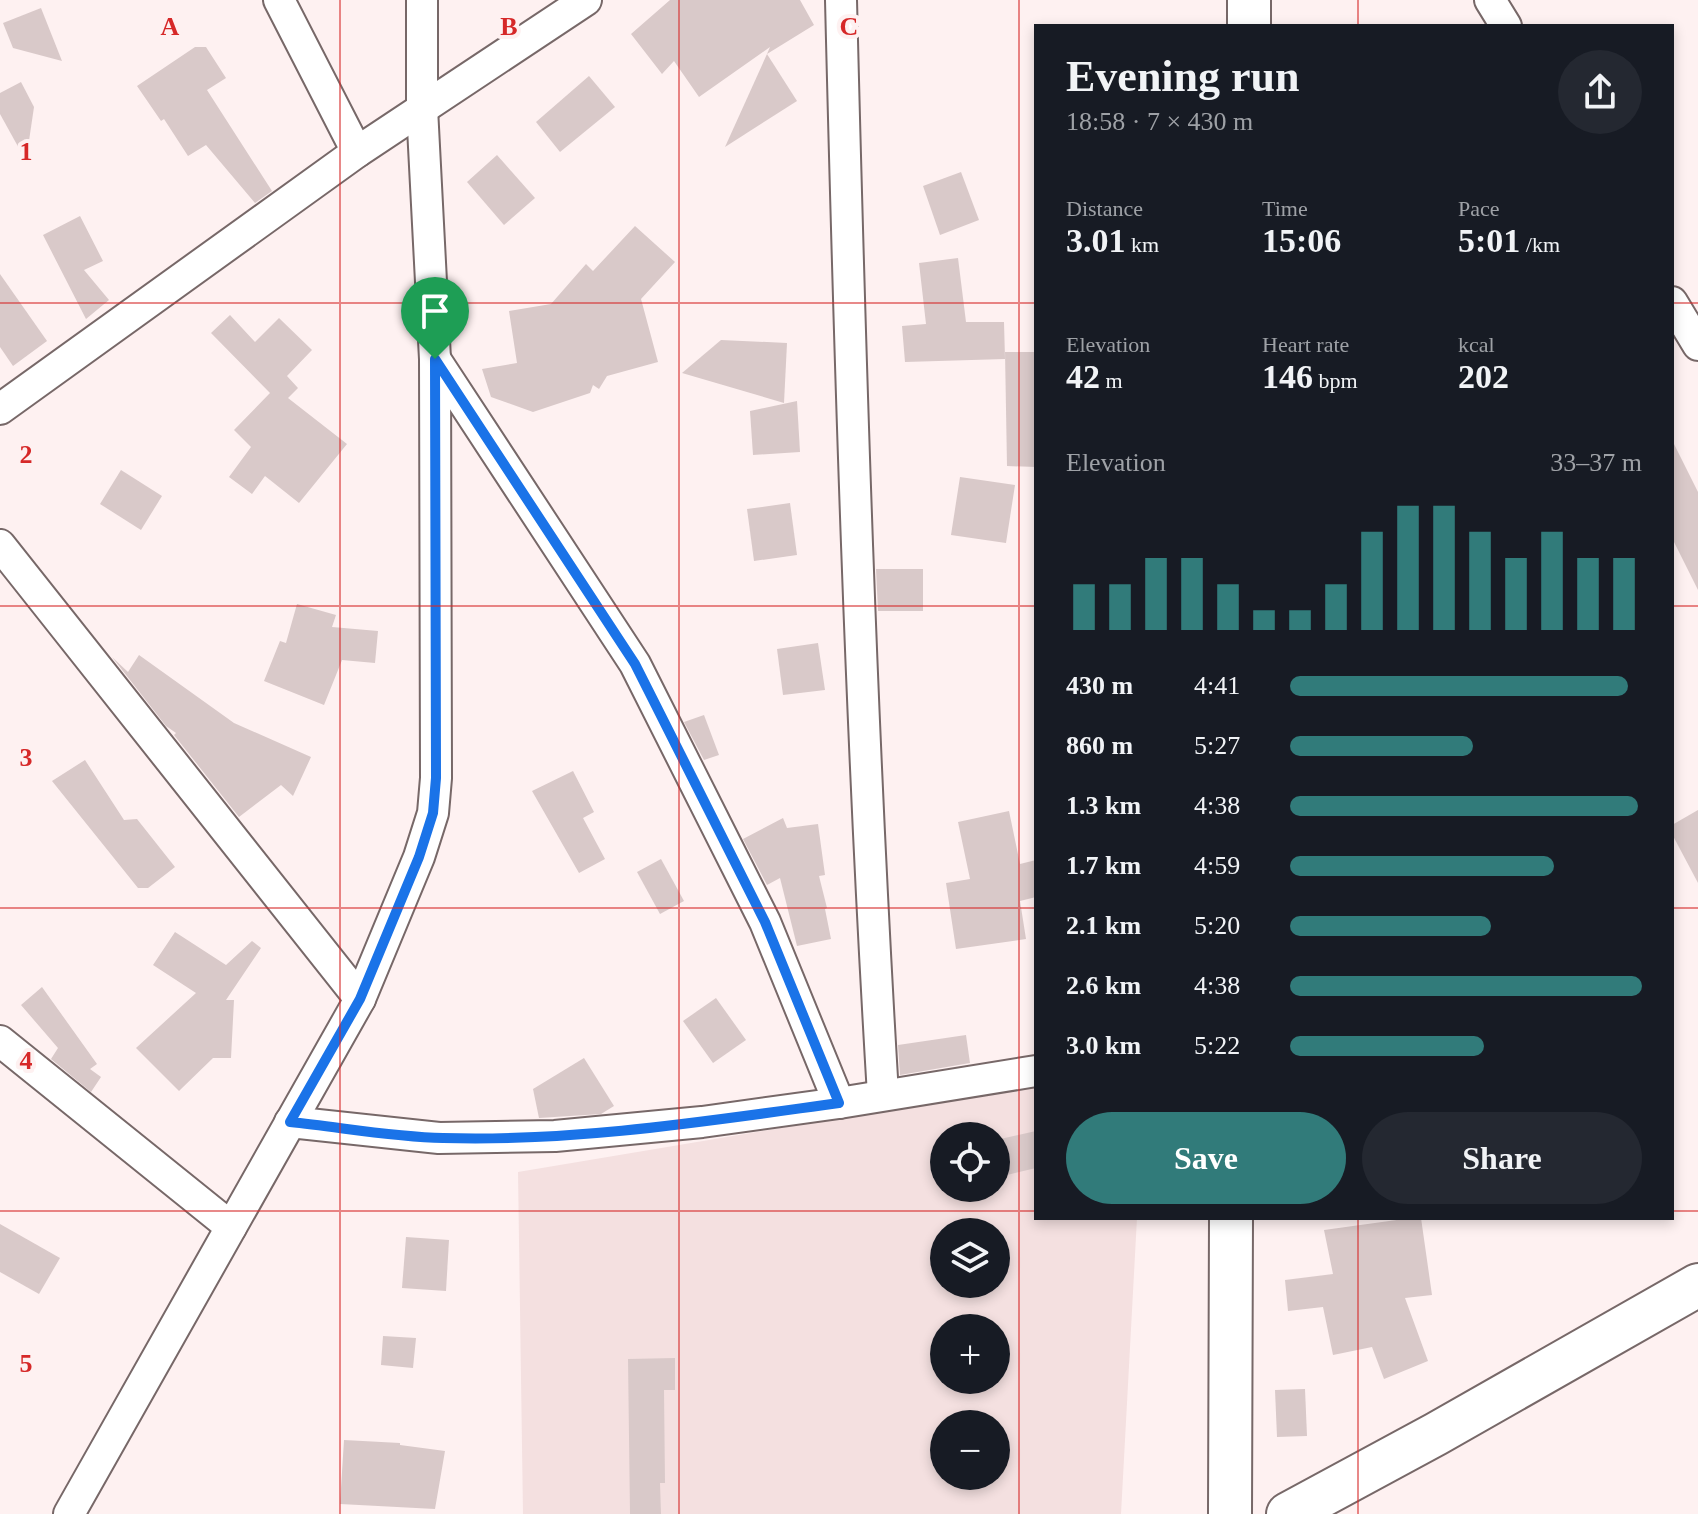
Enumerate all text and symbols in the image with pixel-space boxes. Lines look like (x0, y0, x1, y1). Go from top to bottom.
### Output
text: A (161, 12, 180, 41)
text: B (500, 12, 518, 41)
text: C (840, 12, 858, 41)
button: share (1558, 50, 1642, 134)
text: Evening run (1066, 52, 1300, 101)
text: 18:58 · 7 × 430 m (1066, 107, 1253, 136)
text: 1 (20, 137, 33, 166)
text: Distance (1066, 196, 1143, 221)
text: Time (1262, 196, 1308, 221)
text: Pace (1458, 196, 1500, 221)
text: 3.01 (1066, 222, 1126, 259)
text: 15:06 (1262, 222, 1341, 259)
text: 5:01 (1458, 222, 1520, 259)
text: km (1126, 232, 1159, 257)
text: /km (1520, 232, 1560, 257)
pin (401, 277, 469, 359)
icon: arrive (413, 289, 457, 333)
text: Elevation (1066, 332, 1150, 357)
text: Heart rate (1262, 332, 1349, 357)
text: kcal (1458, 332, 1495, 357)
text: 42 (1066, 358, 1100, 395)
text: 146 (1262, 358, 1313, 395)
text: 202 (1458, 358, 1509, 395)
text: m (1100, 368, 1123, 393)
text: bpm (1313, 368, 1358, 393)
text: 2 (20, 440, 33, 469)
text: Elevation (1066, 448, 1166, 477)
text: 33–37 m (1550, 448, 1642, 477)
text: 430 m (1066, 671, 1133, 700)
text: 4:41 (1194, 671, 1240, 700)
text: 860 m (1066, 731, 1133, 760)
text: 5:27 (1194, 731, 1240, 760)
text: 3 (20, 743, 33, 772)
text: 1.3 km (1066, 791, 1141, 820)
text: 4:38 (1194, 791, 1240, 820)
text: 1.7 km (1066, 851, 1141, 880)
text: 4:59 (1194, 851, 1240, 880)
text: 2.1 km (1066, 911, 1141, 940)
text: 5:20 (1194, 911, 1240, 940)
text: 2.6 km (1066, 971, 1141, 1000)
text: 4:38 (1194, 971, 1240, 1000)
text: 3.0 km (1066, 1031, 1141, 1060)
text: 5:22 (1194, 1031, 1240, 1060)
text: 4 (20, 1046, 33, 1075)
button: Save (1066, 1112, 1346, 1204)
button: Share (1362, 1112, 1642, 1204)
map controls (930, 1122, 1010, 1490)
button: locate (930, 1122, 1010, 1202)
button: layers (930, 1218, 1010, 1298)
button: + (930, 1314, 1010, 1394)
text: 5 (20, 1349, 33, 1378)
button: − (930, 1410, 1010, 1490)

